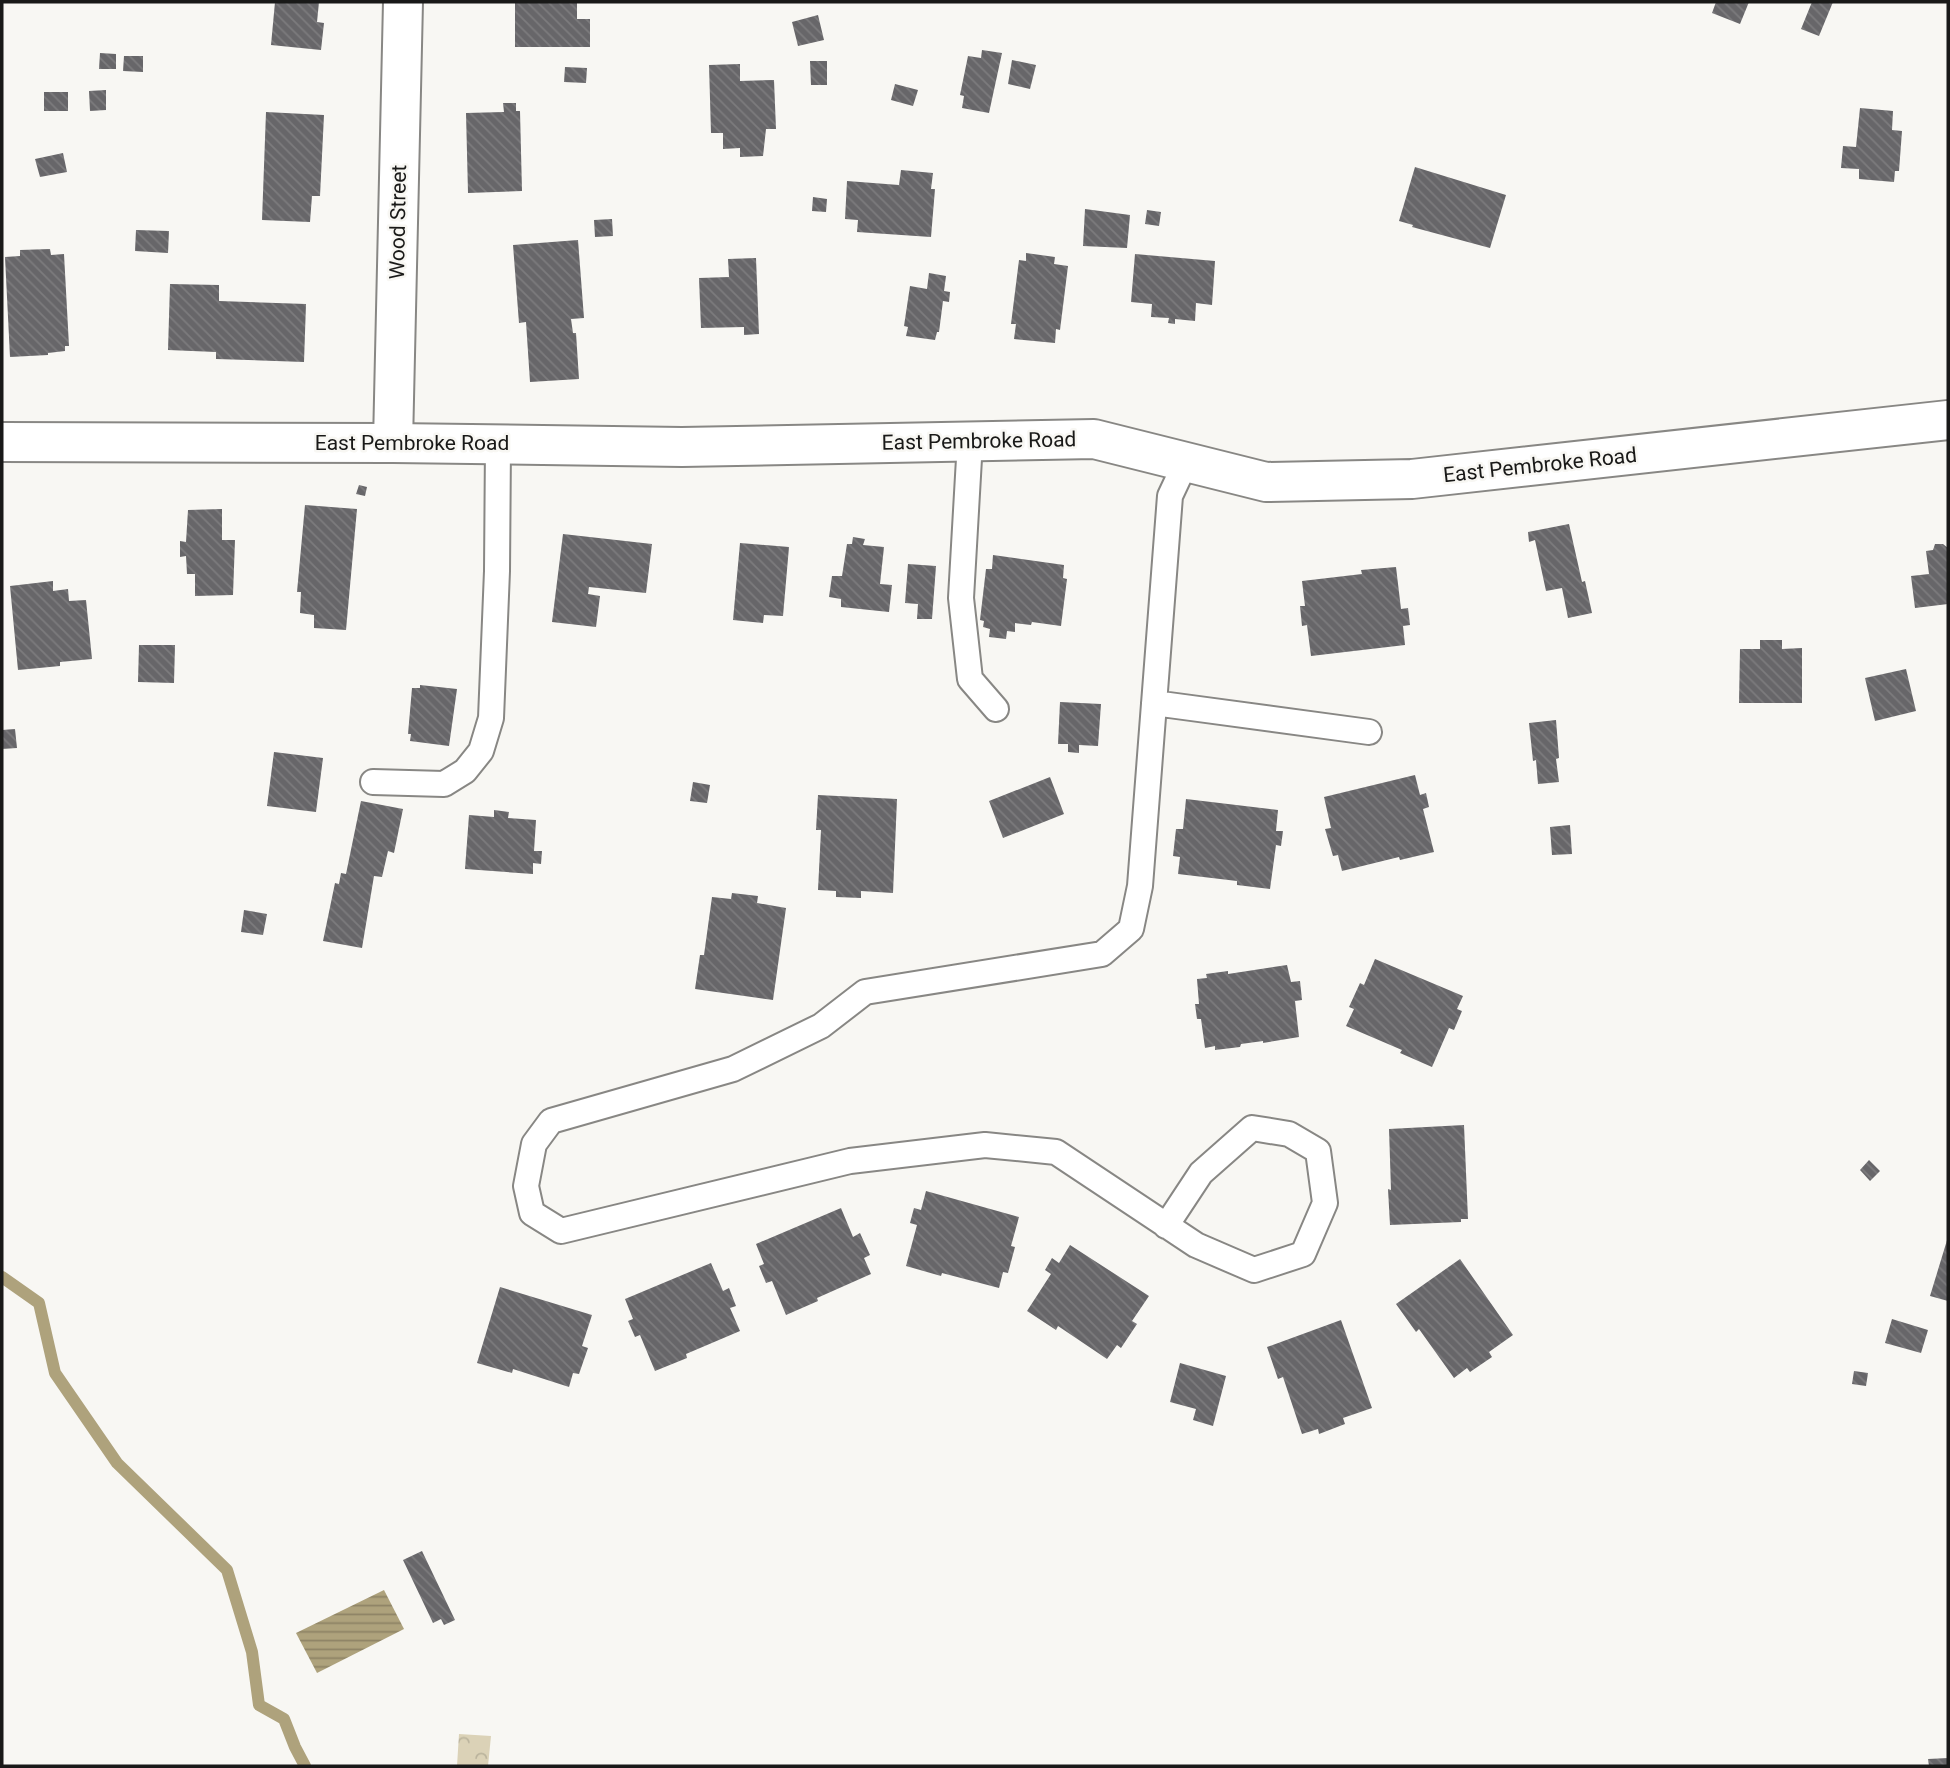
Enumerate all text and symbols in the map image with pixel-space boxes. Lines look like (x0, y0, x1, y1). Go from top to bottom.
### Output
street label: Wood Street (385, 164, 411, 280)
street label: East Pembroke Road (882, 427, 1076, 455)
street label: East Pembroke Road (315, 431, 509, 455)
street label: East Pembroke Road (1442, 443, 1638, 487)

